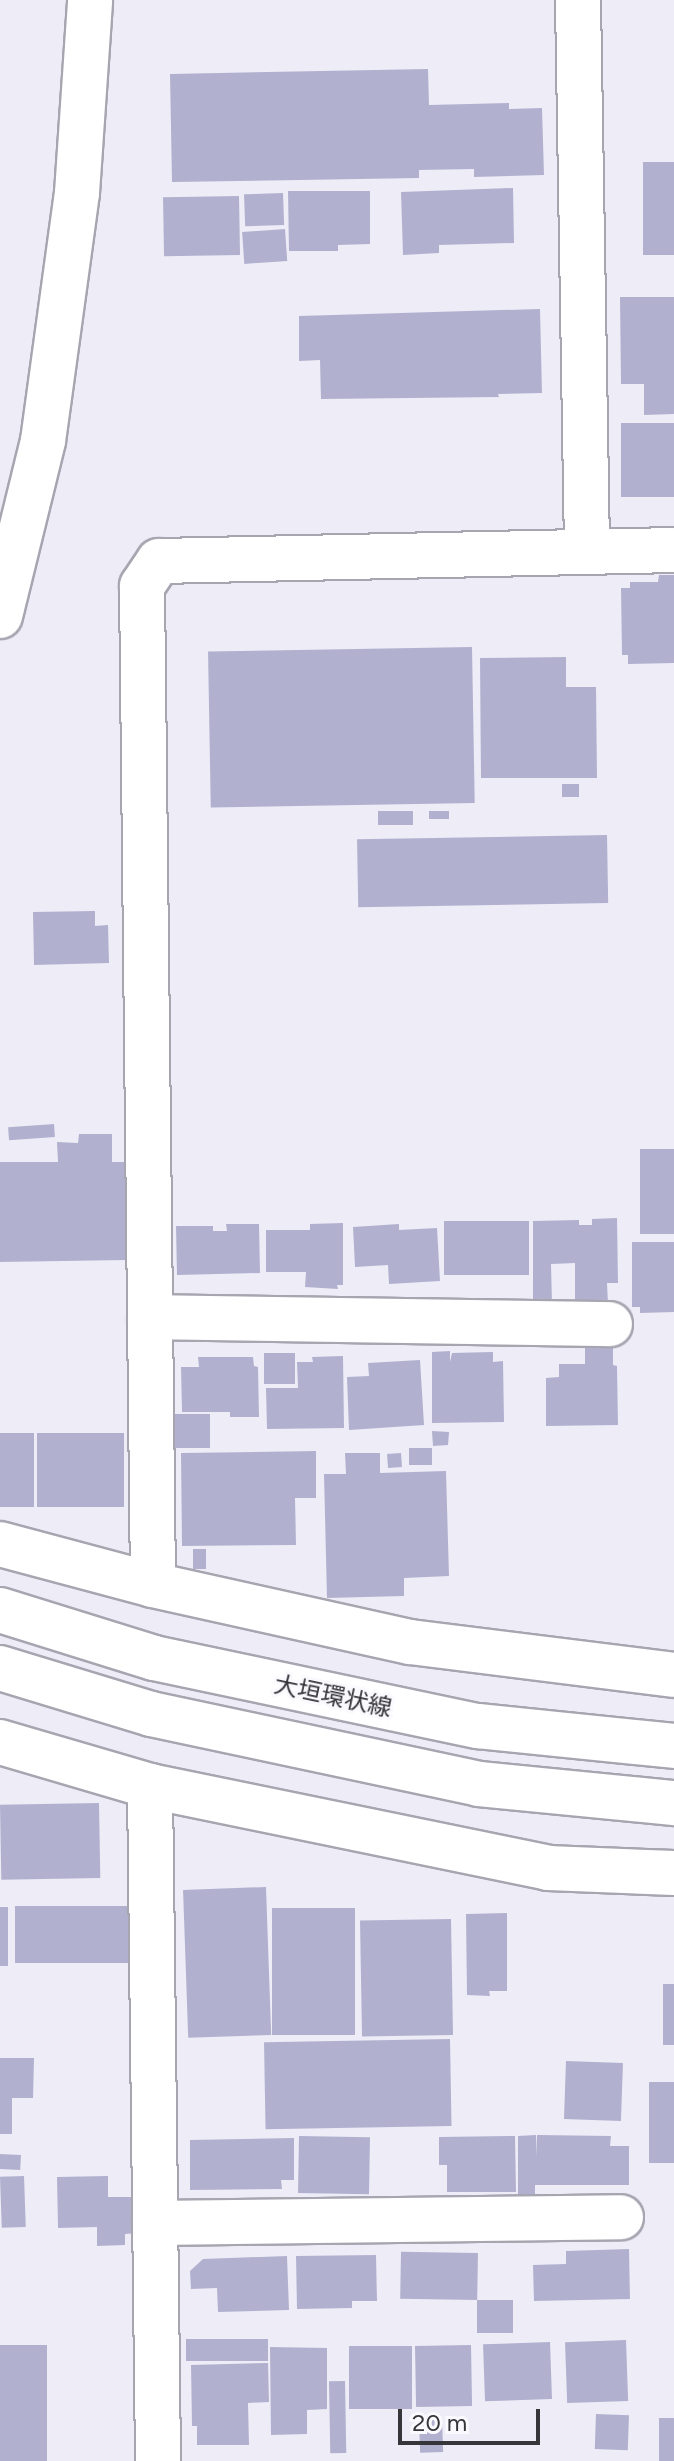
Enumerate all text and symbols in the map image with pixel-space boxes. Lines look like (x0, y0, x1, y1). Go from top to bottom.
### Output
street label: 大垣環状線 (271, 1669, 395, 1723)
scale bar (402, 2393, 544, 2443)
text: 20 m (412, 2408, 467, 2437)

